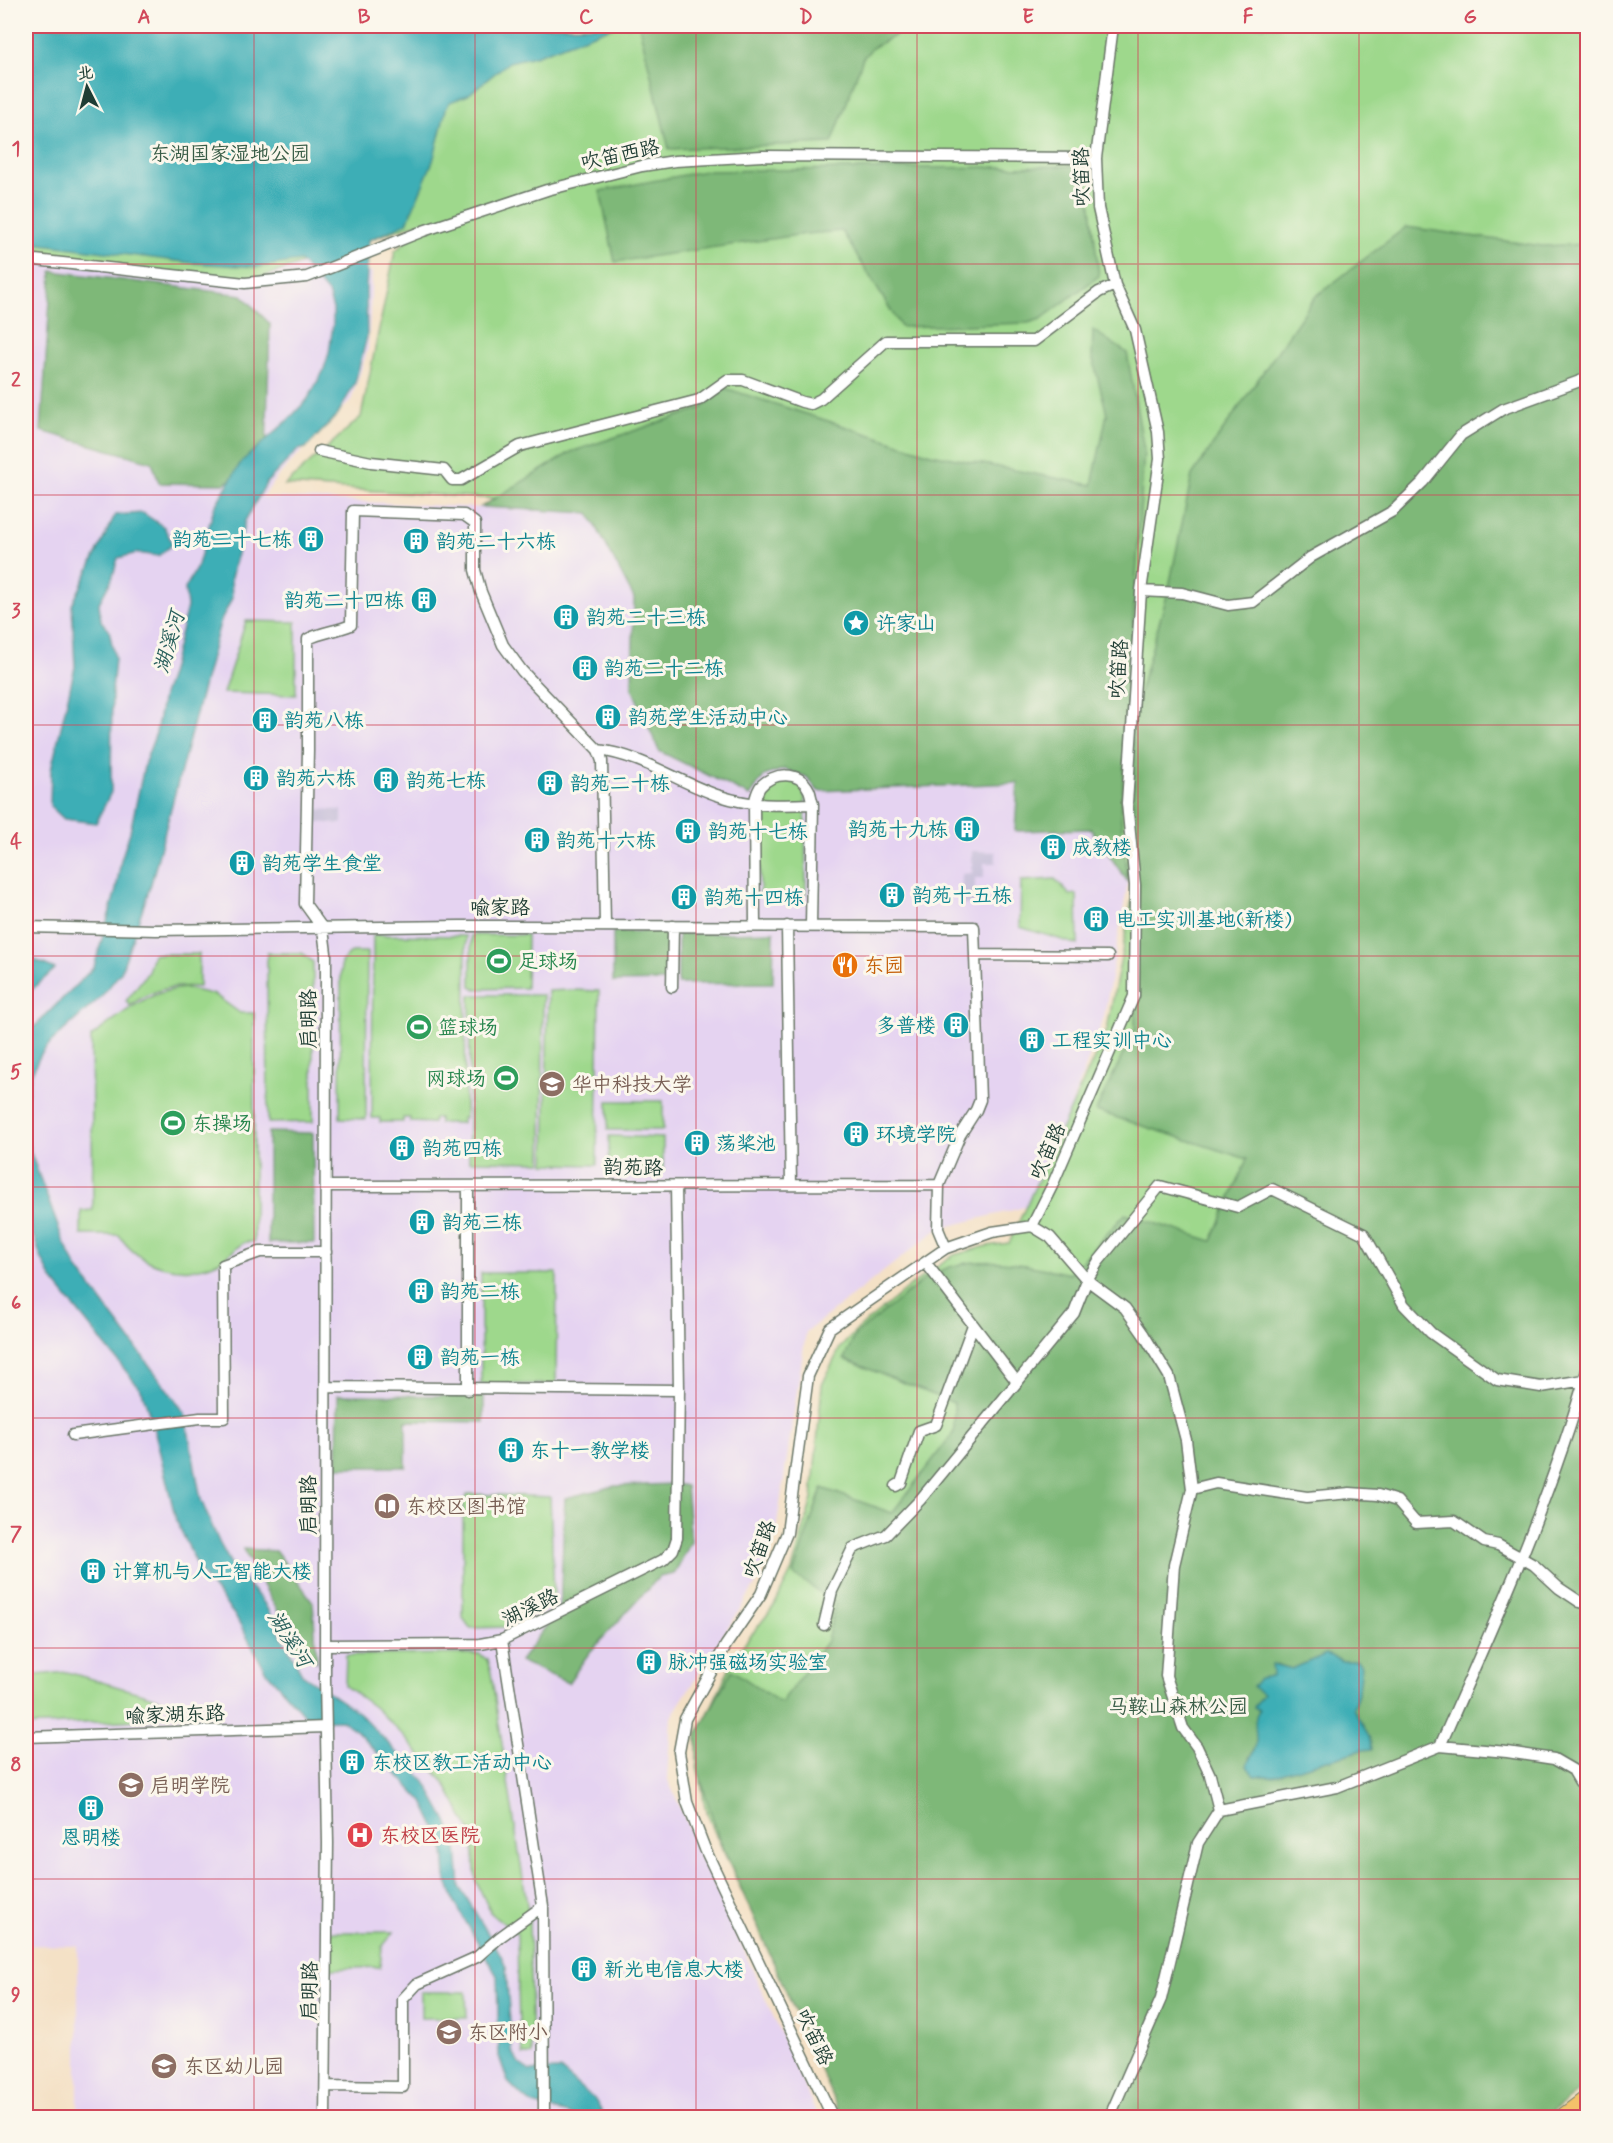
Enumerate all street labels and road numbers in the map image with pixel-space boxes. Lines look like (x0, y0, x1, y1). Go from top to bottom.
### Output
street label: 吹笛西路 (578, 134, 663, 177)
street label: 吹笛路 (1068, 146, 1097, 207)
street label: 吹笛路 (1104, 637, 1135, 700)
street label: 喻家路 (470, 895, 531, 922)
street label: 启明路 (296, 988, 323, 1049)
street label: 吹笛路 (1024, 1118, 1073, 1185)
street label: 韵苑路 (603, 1154, 664, 1183)
street label: 启明路 (296, 1474, 323, 1535)
street label: 吹笛路 (737, 1516, 784, 1582)
street label: 湖溪路 (498, 1583, 564, 1634)
street label: 喻家湖东路 (125, 1700, 226, 1731)
street label: 启明路 (296, 1960, 325, 2021)
street label: 吹笛路 (788, 2005, 839, 2071)

